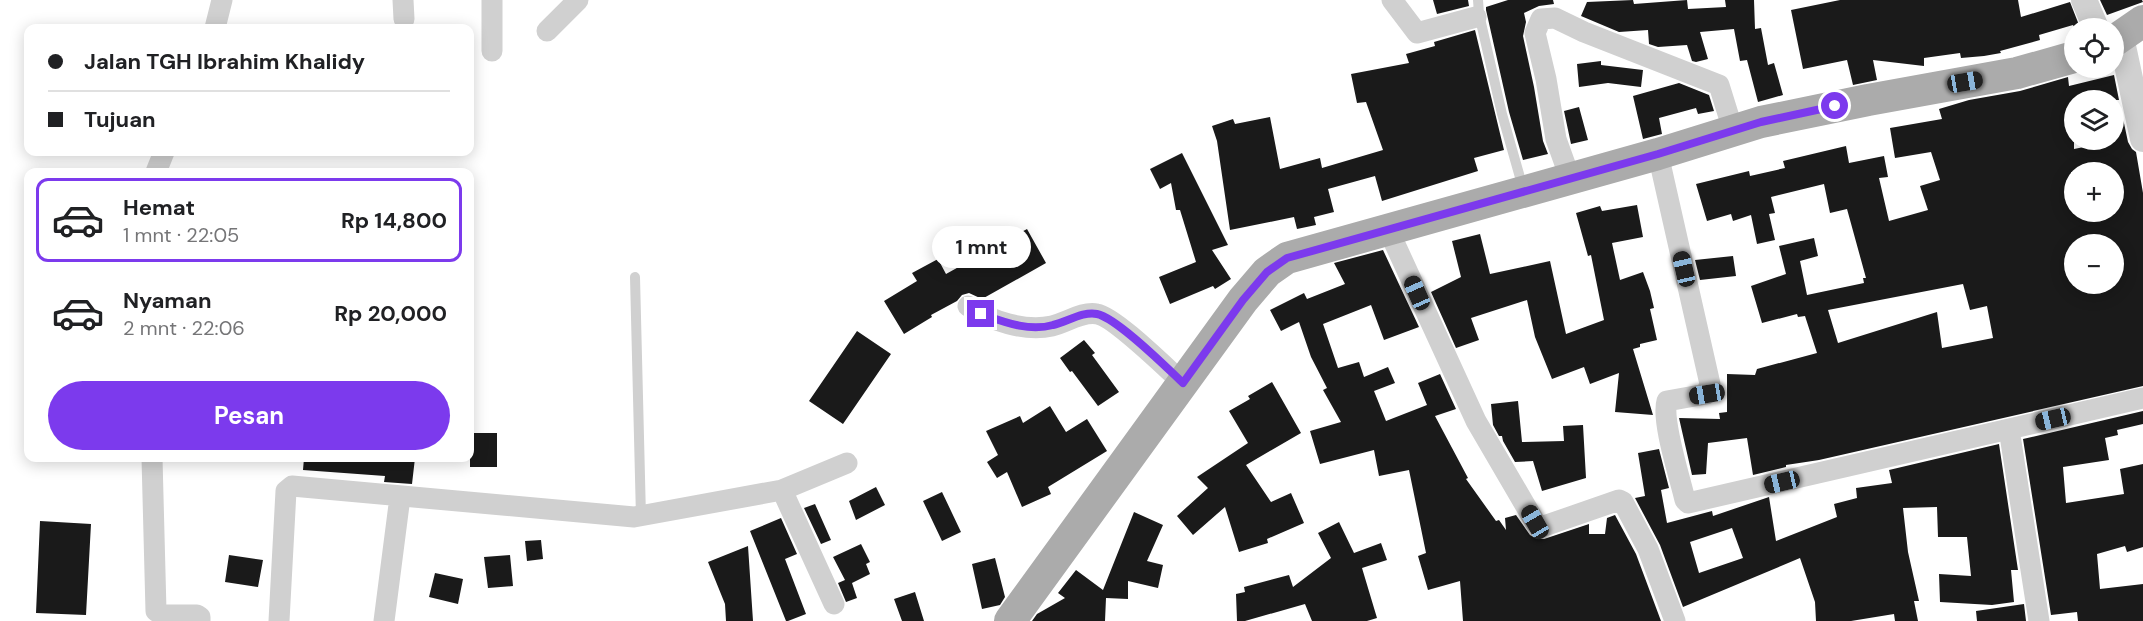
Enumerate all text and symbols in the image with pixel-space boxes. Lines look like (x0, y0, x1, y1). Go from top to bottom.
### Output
map controls (2064, 18, 2124, 294)
button: locate (2064, 18, 2124, 78)
text: Jalan TGH Ibrahim Khalidy (84, 47, 365, 76)
car (1946, 70, 1984, 94)
button: layers (2064, 90, 2124, 150)
route start (1821, 92, 1848, 119)
text: Tujuan (84, 105, 156, 134)
button: + (2064, 162, 2124, 222)
icon: car (51, 193, 105, 247)
text: Hemat (123, 193, 195, 222)
text: Rp 14,800 (341, 206, 447, 235)
text: 1 mnt · 22:05 (123, 222, 239, 248)
callout: 1 mnt (932, 227, 1030, 269)
text: 1 mnt (956, 234, 1007, 260)
button: − (2064, 234, 2124, 294)
car (1671, 249, 1697, 289)
car (1401, 273, 1433, 313)
icon: car (51, 286, 105, 340)
text: Nyaman (123, 286, 212, 315)
text: Rp 20,000 (334, 299, 447, 328)
route end (967, 300, 994, 327)
text: 2 mnt · 22:06 (123, 315, 245, 341)
button: Pesan (48, 381, 450, 450)
car (1688, 382, 1726, 406)
car (2033, 406, 2073, 432)
car (1762, 469, 1802, 495)
car (1518, 502, 1552, 542)

